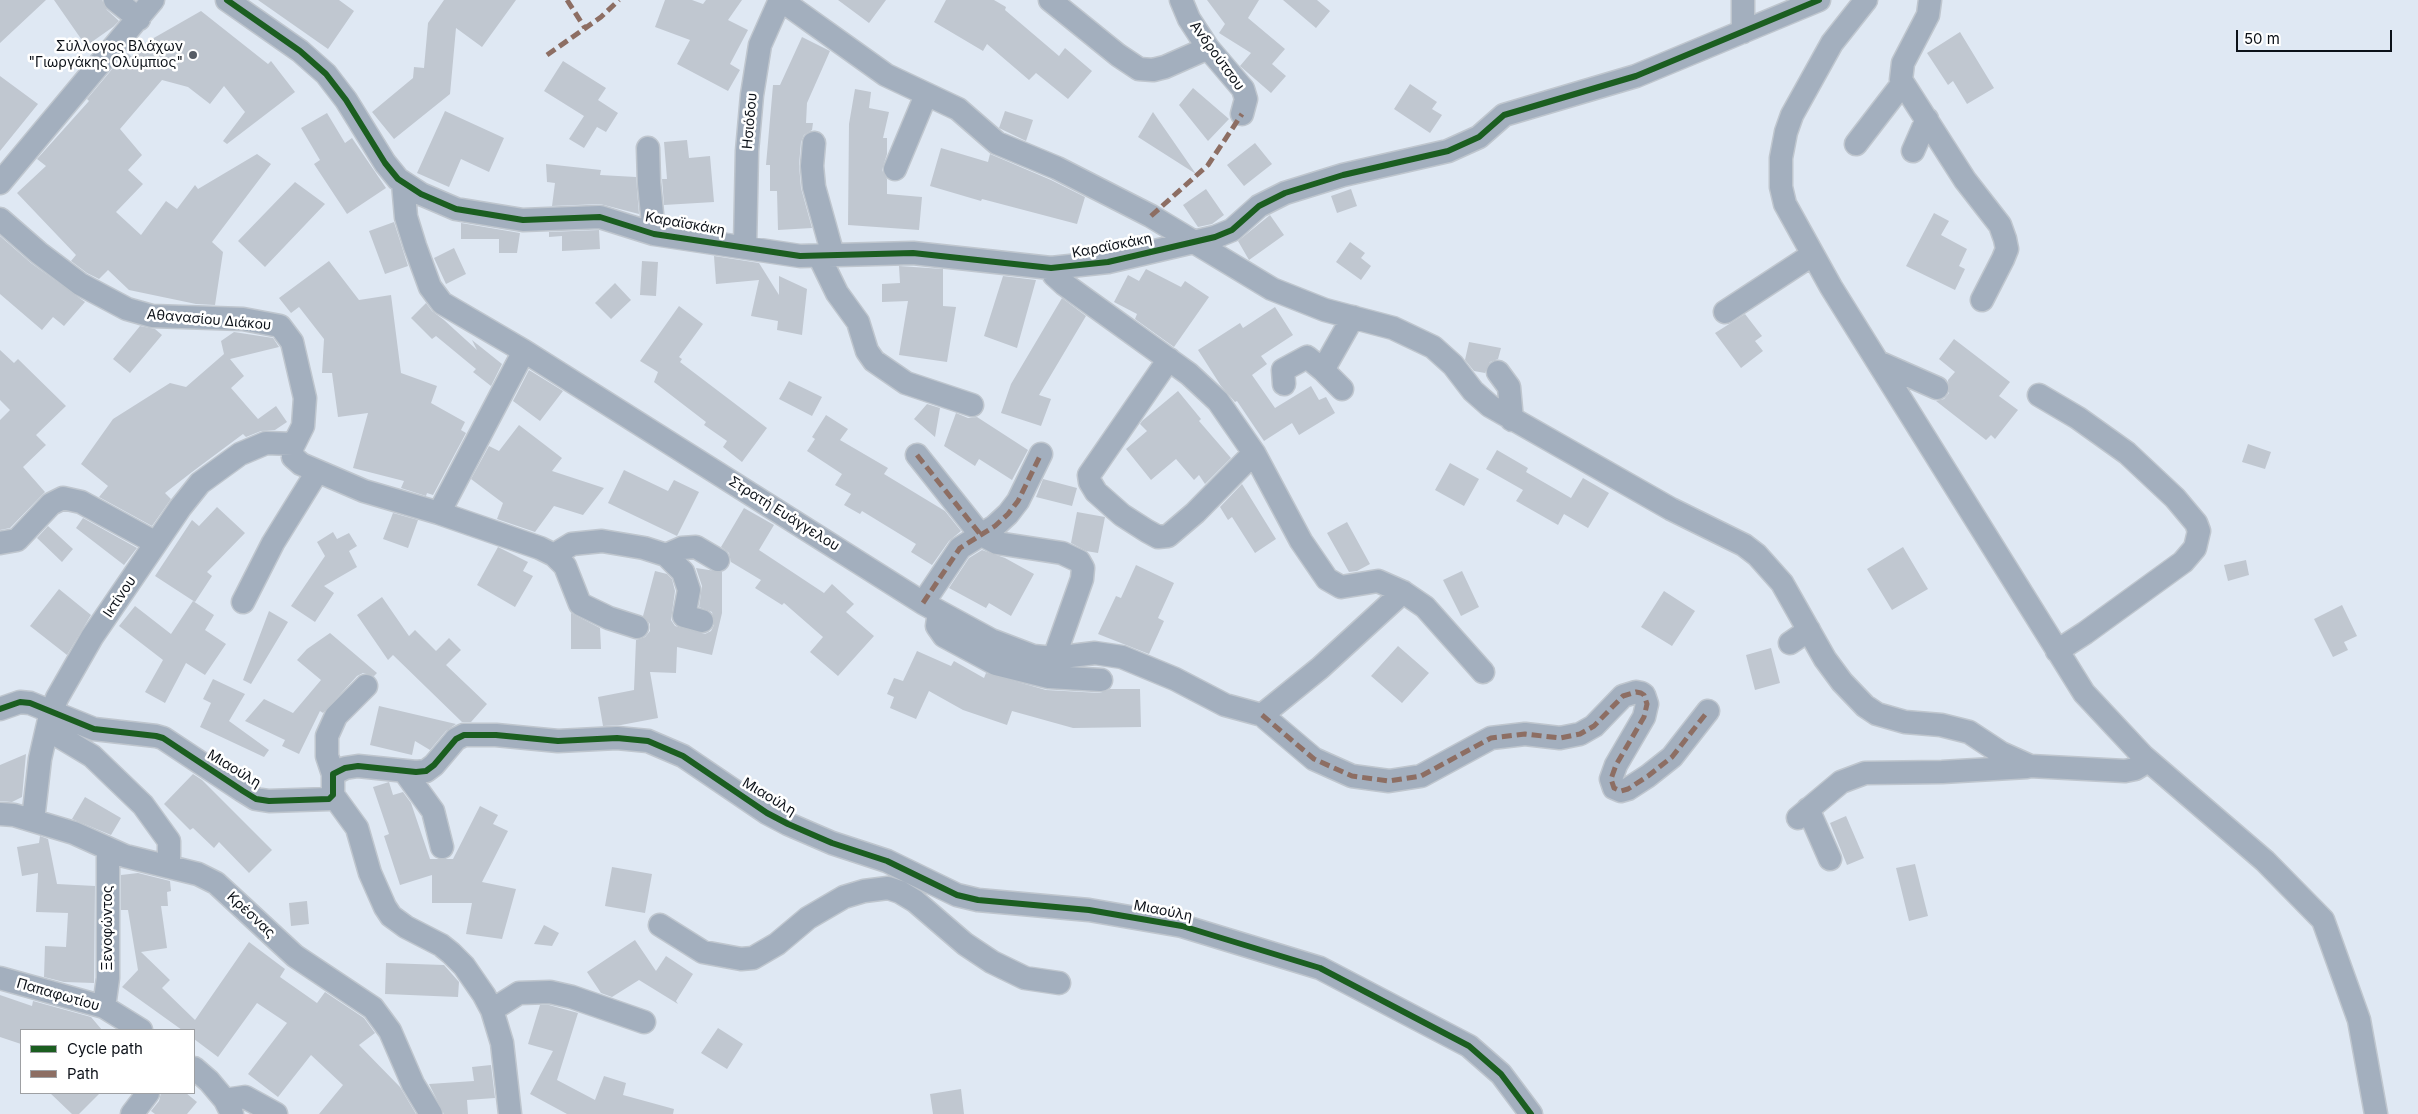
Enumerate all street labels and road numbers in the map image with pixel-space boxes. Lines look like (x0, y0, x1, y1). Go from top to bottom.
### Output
street label: Ανδρούτσου (1186, 18, 1248, 94)
street label: Ησιόδου (739, 92, 761, 150)
street label: Καραϊσκάκη (644, 209, 726, 239)
street label: Καραϊσκάκη (1071, 230, 1153, 262)
street label: Αθανασίου Διάκου (146, 306, 272, 334)
street label: Στρατή Ευάγγελου (726, 473, 842, 555)
street label: Ικτίνου (100, 573, 140, 621)
street label: Μιαούλη (204, 746, 264, 792)
street label: Μιαούλη (739, 774, 799, 820)
street label: Ξενοφώντος (100, 885, 116, 971)
street label: Κρέσνας (223, 889, 279, 941)
street label: Μιαούλη (1132, 897, 1194, 925)
street label: Παπαφωτίου (14, 975, 102, 1015)

